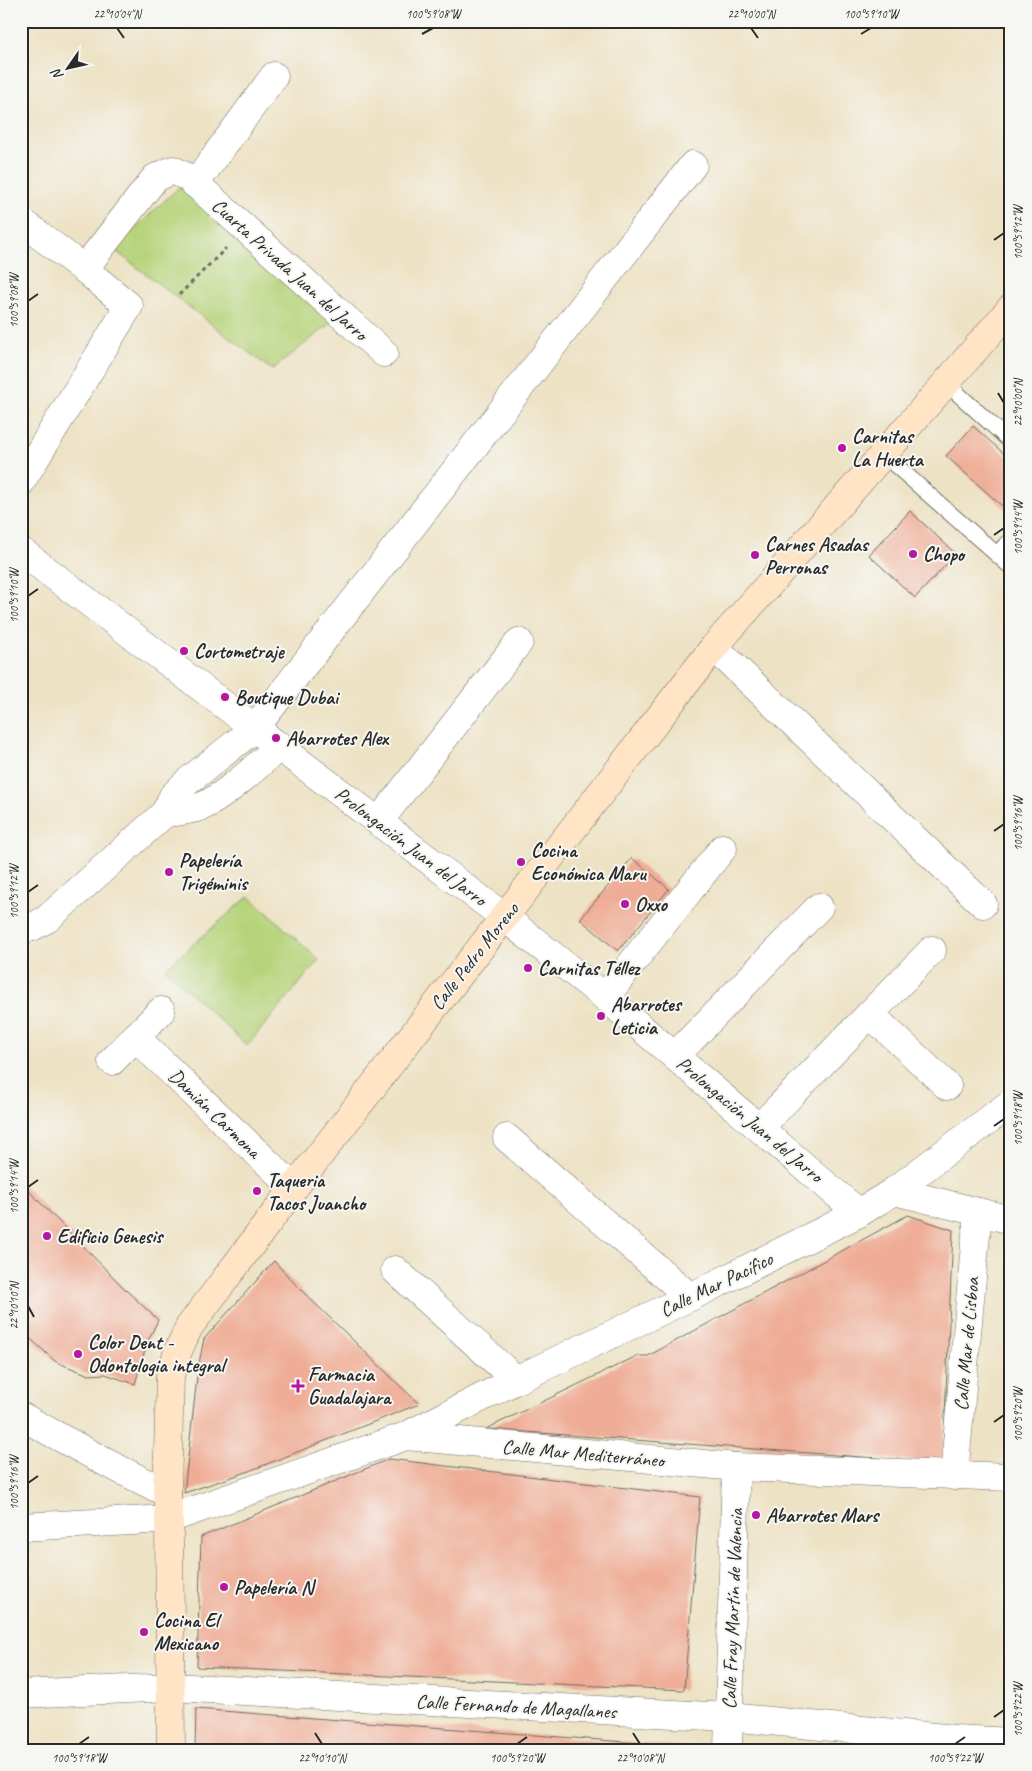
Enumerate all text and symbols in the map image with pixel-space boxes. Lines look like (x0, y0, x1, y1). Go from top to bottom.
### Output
text: 22°10'04"N (93, 6, 142, 22)
text: 100°59'08"W (406, 6, 462, 22)
text: 22°10'00"N (727, 6, 776, 22)
text: 100°59'10"W (844, 6, 900, 22)
north arrow (42, 42, 92, 92)
text: N (47, 65, 67, 83)
street label: Cuarta Privada Juan del Jarro (207, 193, 374, 347)
text: 100°59'12"W (1010, 204, 1026, 260)
text: 100°59'08"W (6, 272, 22, 328)
text: 22°10'00"N (1010, 378, 1026, 427)
place label: Carnitas La Huerta (852, 424, 925, 472)
marker: Carnitas La Huerta (836, 442, 848, 454)
text: 100°59'14"W (1010, 499, 1026, 555)
place label: Carnes Asadas Perronas (765, 532, 870, 580)
place label: Chopo (923, 542, 966, 567)
marker: Chopo (907, 548, 919, 560)
marker: Carnes Asadas Perronas (749, 549, 761, 561)
text: 100°59'10"W (6, 567, 22, 623)
place label: Cortometraje (194, 639, 285, 664)
marker: Cortometraje (178, 645, 190, 657)
place label: Boutique Dubai (235, 685, 341, 710)
marker: Boutique Dubai (219, 691, 231, 703)
place label: Abarrotes Alex (286, 726, 390, 751)
marker: Abarrotes Alex (270, 732, 282, 744)
street label: Prolongación Juan del Jarro (330, 781, 493, 913)
text: 100°59'16"W (1010, 795, 1026, 851)
place label: Cocina Económica Maru (531, 838, 647, 886)
place label: Papelería Trigéminis (179, 848, 249, 896)
marker: Cocina Económica Maru (515, 856, 527, 868)
text: 100°59'12"W (6, 863, 22, 919)
marker: Papelería Trigéminis (163, 866, 175, 878)
place label: Oxxo (635, 892, 668, 917)
street label: Calle Pedro Moreno (425, 897, 525, 1015)
marker: Oxxo (619, 898, 631, 910)
place label: Carnitas Téllez (538, 956, 641, 981)
marker: Carnitas Téllez (522, 962, 534, 974)
place label: Abarrotes Leticia (611, 992, 683, 1040)
marker: Abarrotes Leticia (595, 1010, 607, 1022)
street label: Prolongación Juan del Jarro (671, 1051, 830, 1189)
street label: Damián Carmona (163, 1063, 267, 1165)
text: 100°59'18"W (1010, 1090, 1026, 1146)
text: 100°59'14"W (6, 1158, 22, 1214)
place label: Taqueria Tacos Juancho (267, 1168, 367, 1216)
marker: Taqueria Tacos Juancho (251, 1185, 263, 1197)
place label: Edificio Genesis (57, 1224, 164, 1249)
marker: Edificio Genesis (41, 1230, 53, 1242)
street label: Calle Mar Pacífico (656, 1246, 778, 1323)
street label: Calle Mar de Lisboa (948, 1275, 985, 1412)
text: 22°10'10"N (6, 1281, 22, 1330)
place label: Color Dent - Odontologia integral (88, 1330, 229, 1378)
marker: Color Dent - Odontologia integral (72, 1348, 84, 1360)
place label: Farmacia Guadalajara (308, 1362, 392, 1410)
marker: Farmacia Guadalajara (292, 1380, 304, 1392)
text: 100°59'20"W (1010, 1386, 1026, 1442)
street label: Calle Mar Mediterráneo (501, 1434, 667, 1473)
text: 100°59'16"W (6, 1454, 22, 1510)
place label: Abarrotes Mars (766, 1503, 880, 1528)
street label: Calle Fray Martín de Valencia (717, 1506, 749, 1710)
marker: Abarrotes Mars (750, 1509, 762, 1521)
place label: Papelería N (234, 1575, 317, 1600)
marker: Papelería N (218, 1581, 230, 1593)
place label: Cocina El Mexicano (154, 1608, 222, 1656)
marker: Cocina El Mexicano (138, 1626, 150, 1638)
text: 100°59'22"W (1010, 1681, 1026, 1737)
street label: Calle Fernando de Magallanes (415, 1689, 619, 1724)
text: 100°59'18"W (52, 1750, 108, 1766)
text: 22°10'10"N (298, 1750, 347, 1766)
text: 100°59'20"W (490, 1750, 546, 1766)
text: 22°10'08"N (616, 1750, 665, 1766)
text: 100°59'22"W (928, 1750, 984, 1766)

